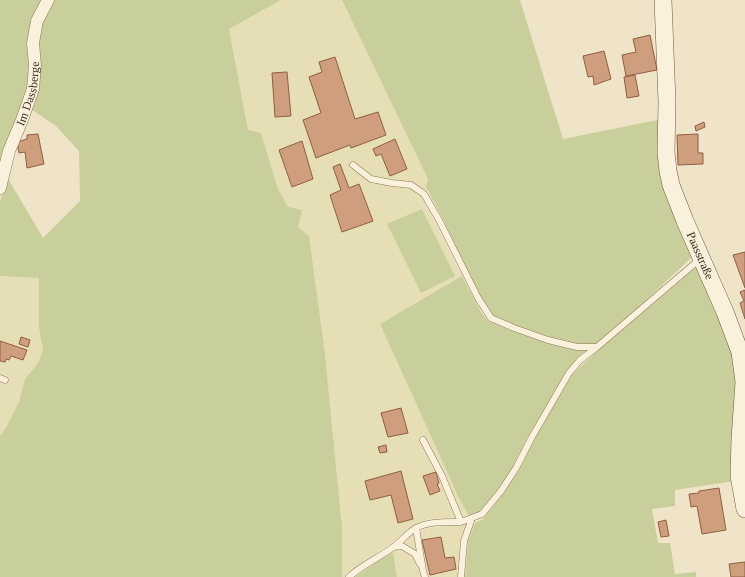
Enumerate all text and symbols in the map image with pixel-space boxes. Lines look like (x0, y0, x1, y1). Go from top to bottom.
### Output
street label: Im Dassberge (13, 61, 42, 128)
street label: Paasstraße (684, 230, 717, 282)

